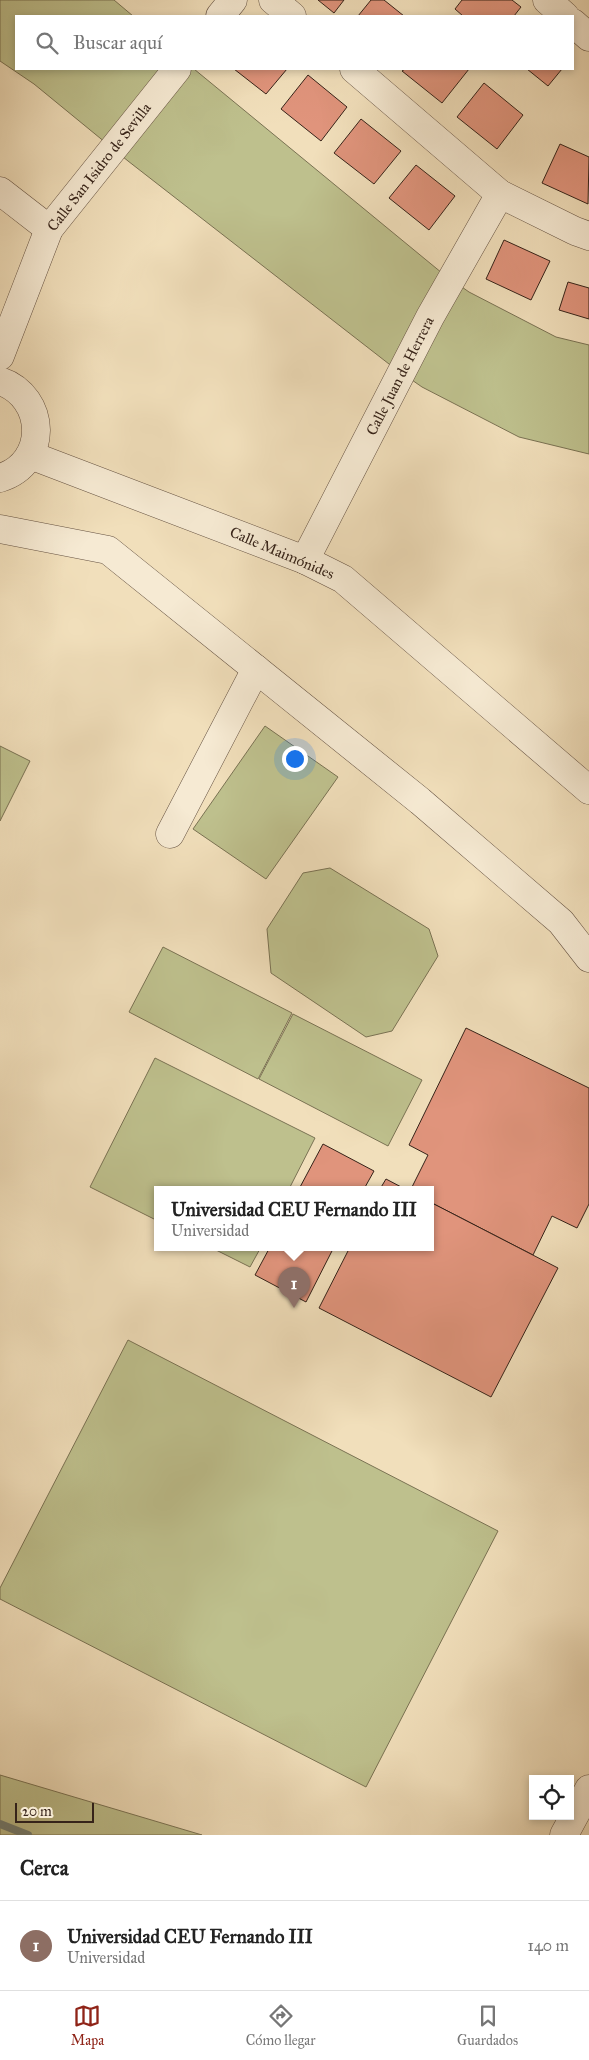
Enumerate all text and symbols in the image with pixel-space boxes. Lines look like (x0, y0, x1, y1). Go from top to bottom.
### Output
search box (15, 15, 574, 70)
icon: search (33, 29, 61, 57)
text: Buscar aquí (73, 31, 162, 54)
street label: Calle San Isidro de Sevilla (43, 99, 155, 235)
street label: Calle Juan de Herrera (362, 313, 439, 439)
street label: Calle Maimónides (227, 523, 337, 583)
your location (282, 746, 308, 772)
popup (154, 1186, 434, 1251)
text: Universidad CEU Fernando III (171, 1198, 417, 1221)
text: Universidad (171, 1221, 249, 1240)
pin: 1 (278, 1267, 310, 1308)
map controls (529, 1775, 574, 1820)
button: locate (529, 1775, 574, 1820)
scale bar (15, 1800, 94, 1823)
text: 20 m (22, 1803, 52, 1820)
text: Cerca (20, 1855, 69, 1881)
text: Universidad CEU Fernando III (67, 1925, 313, 1948)
text: 1 (33, 1936, 39, 1955)
text: 140 m (528, 1936, 569, 1955)
text: Universidad (67, 1948, 145, 1967)
tab: Mapa (71, 2002, 104, 2049)
tab: Cómo llegar (246, 2002, 315, 2049)
tab: Guardados (457, 2002, 518, 2049)

